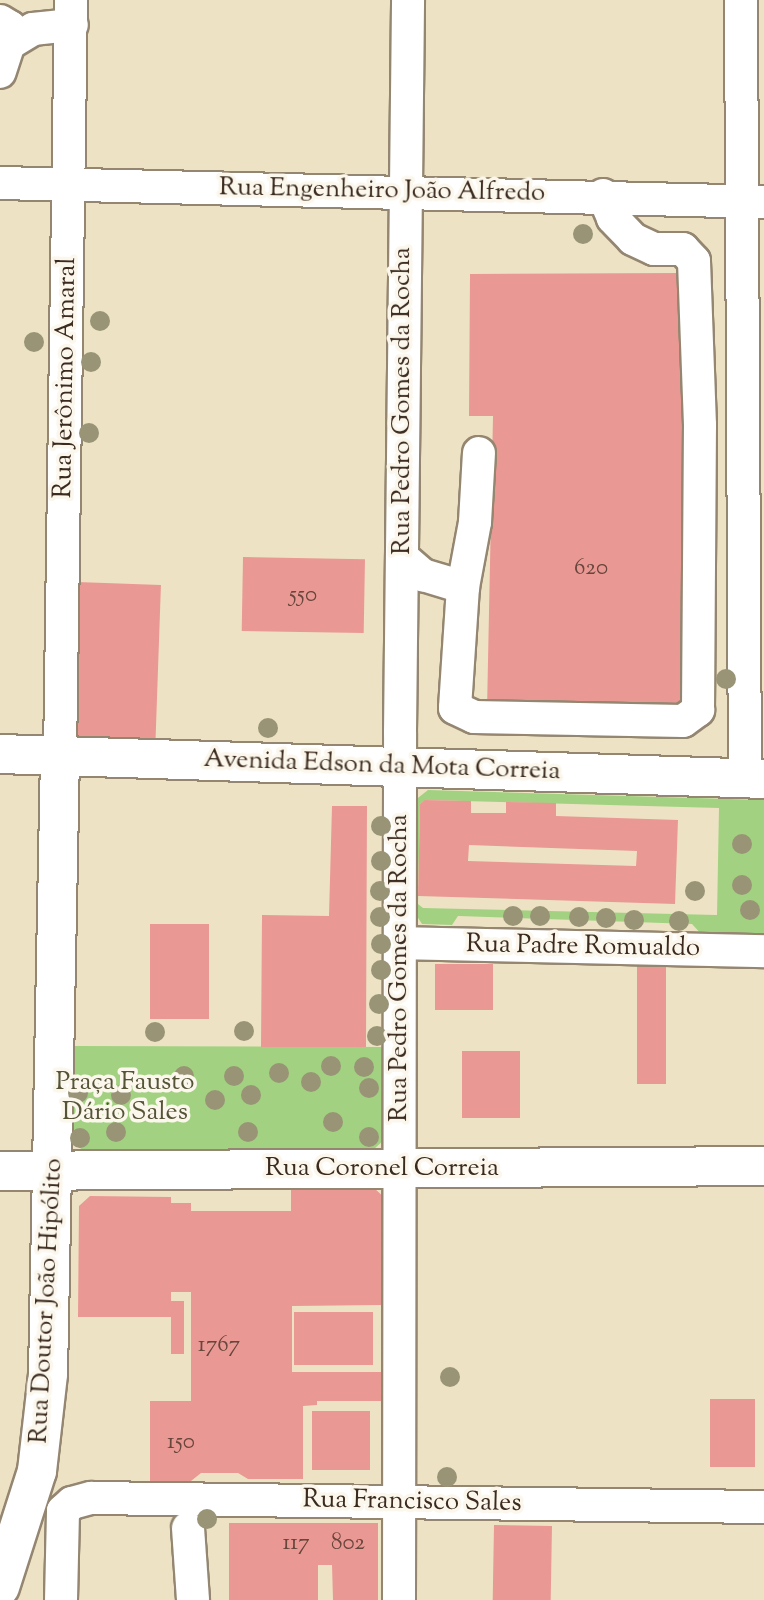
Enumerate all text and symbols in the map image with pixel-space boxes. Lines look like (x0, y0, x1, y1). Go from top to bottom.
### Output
street label: Rua Engenheiro João Alfredo (219, 173, 545, 209)
street label: Rua Pedro Gomes da Rocha (387, 247, 419, 555)
street label: Rua Jerônimo Amaral (48, 257, 84, 499)
house number: 620 (574, 555, 608, 583)
house number: 550 (289, 582, 317, 610)
street label: Avenida Edson da Mota Correia (203, 744, 561, 788)
street label: Rua Pedro Gomes da Rocha (384, 814, 416, 1122)
street label: Rua Padre Romualdo (466, 929, 700, 965)
park label: Praça Fausto Dário Sales (56, 1067, 194, 1128)
street label: Rua Coronel Correia (265, 1153, 499, 1185)
street label: Rua Doutor João Hipólito (24, 1158, 70, 1444)
house number: 1767 (198, 1332, 240, 1360)
house number: 150 (167, 1429, 195, 1457)
street label: Rua Francisco Sales (302, 1484, 522, 1520)
house number: 117 (282, 1530, 310, 1558)
house number: 802 (331, 1530, 365, 1558)

